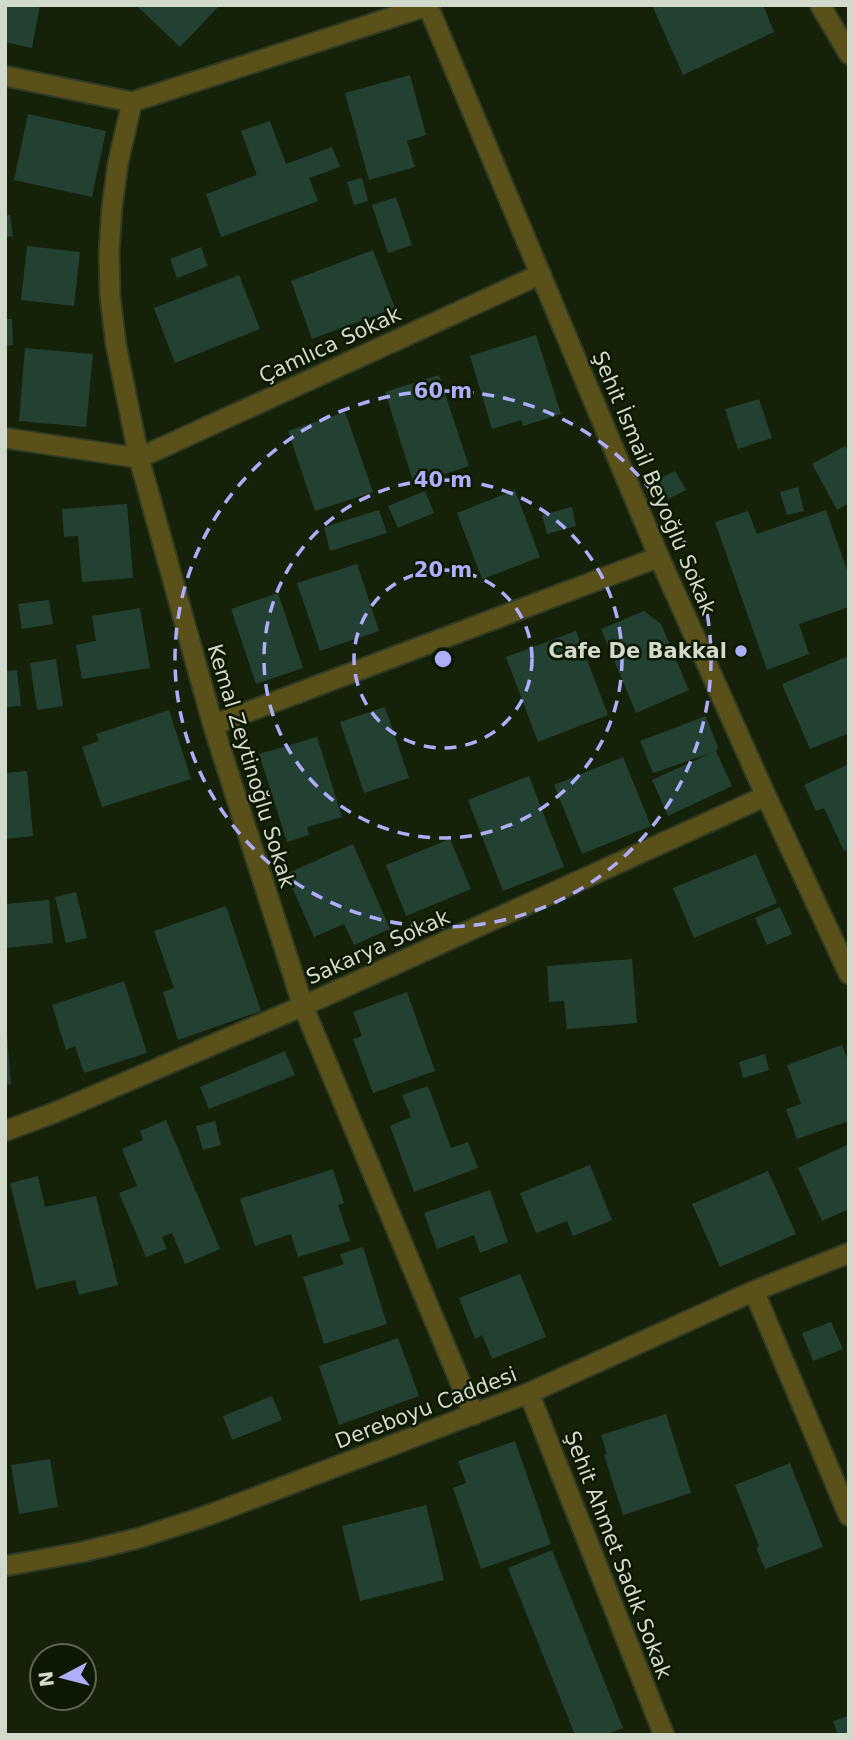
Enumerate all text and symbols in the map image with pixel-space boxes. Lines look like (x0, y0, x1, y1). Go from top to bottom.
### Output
street label: Çamlıca Sokak (255, 301, 406, 388)
street label: Şehit İsmail Beyoğlu Sokak (587, 347, 722, 619)
text: 60 m (414, 379, 472, 403)
text: 40 m (414, 468, 472, 492)
text: 20 m (414, 558, 472, 582)
place label: Cafe De Bakkal (548, 639, 727, 663)
street label: Kemal Zeytinoğlu Sokak (202, 641, 300, 892)
marker: Cafe De Bakkal (733, 643, 749, 659)
centre of rings (431, 647, 455, 671)
street label: Sakarya Sokak (303, 904, 454, 989)
street label: Dereboyu Caddesi (332, 1362, 520, 1454)
street label: Şehit Ahmet Sadık Sokak (560, 1428, 677, 1683)
north arrow (28, 1642, 98, 1712)
text: N (34, 1670, 58, 1688)

